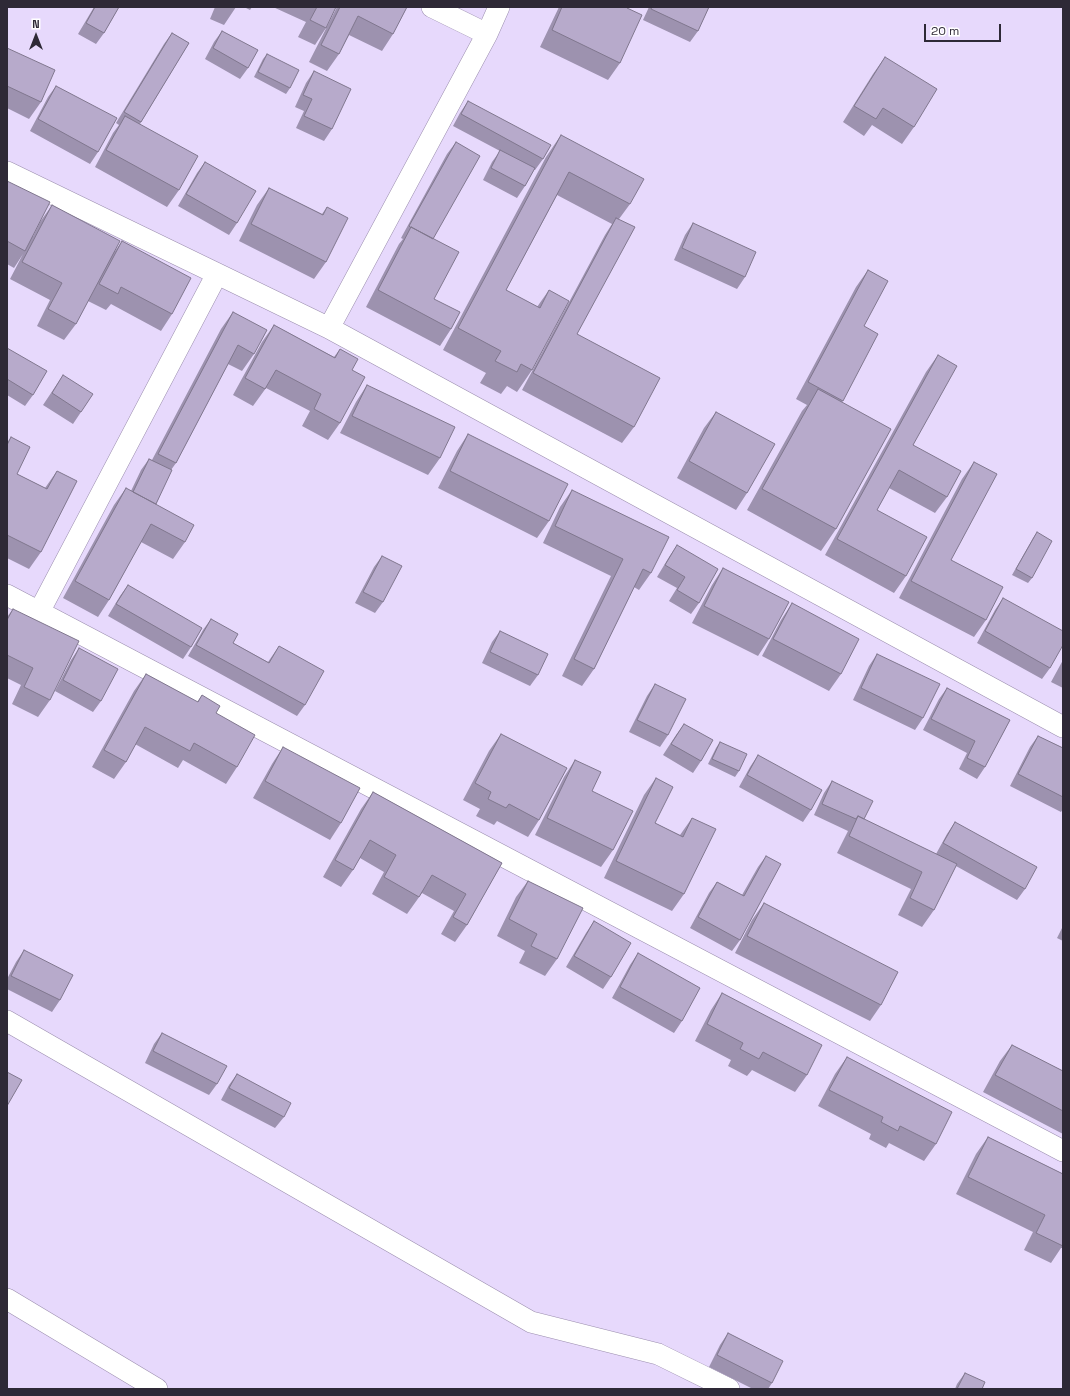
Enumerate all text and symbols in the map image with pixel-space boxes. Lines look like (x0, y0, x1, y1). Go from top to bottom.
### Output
north arrow (16, 16, 56, 56)
scale bar (926, 16, 1003, 42)
text: N (32, 17, 40, 31)
text: 20 m (931, 23, 959, 39)

